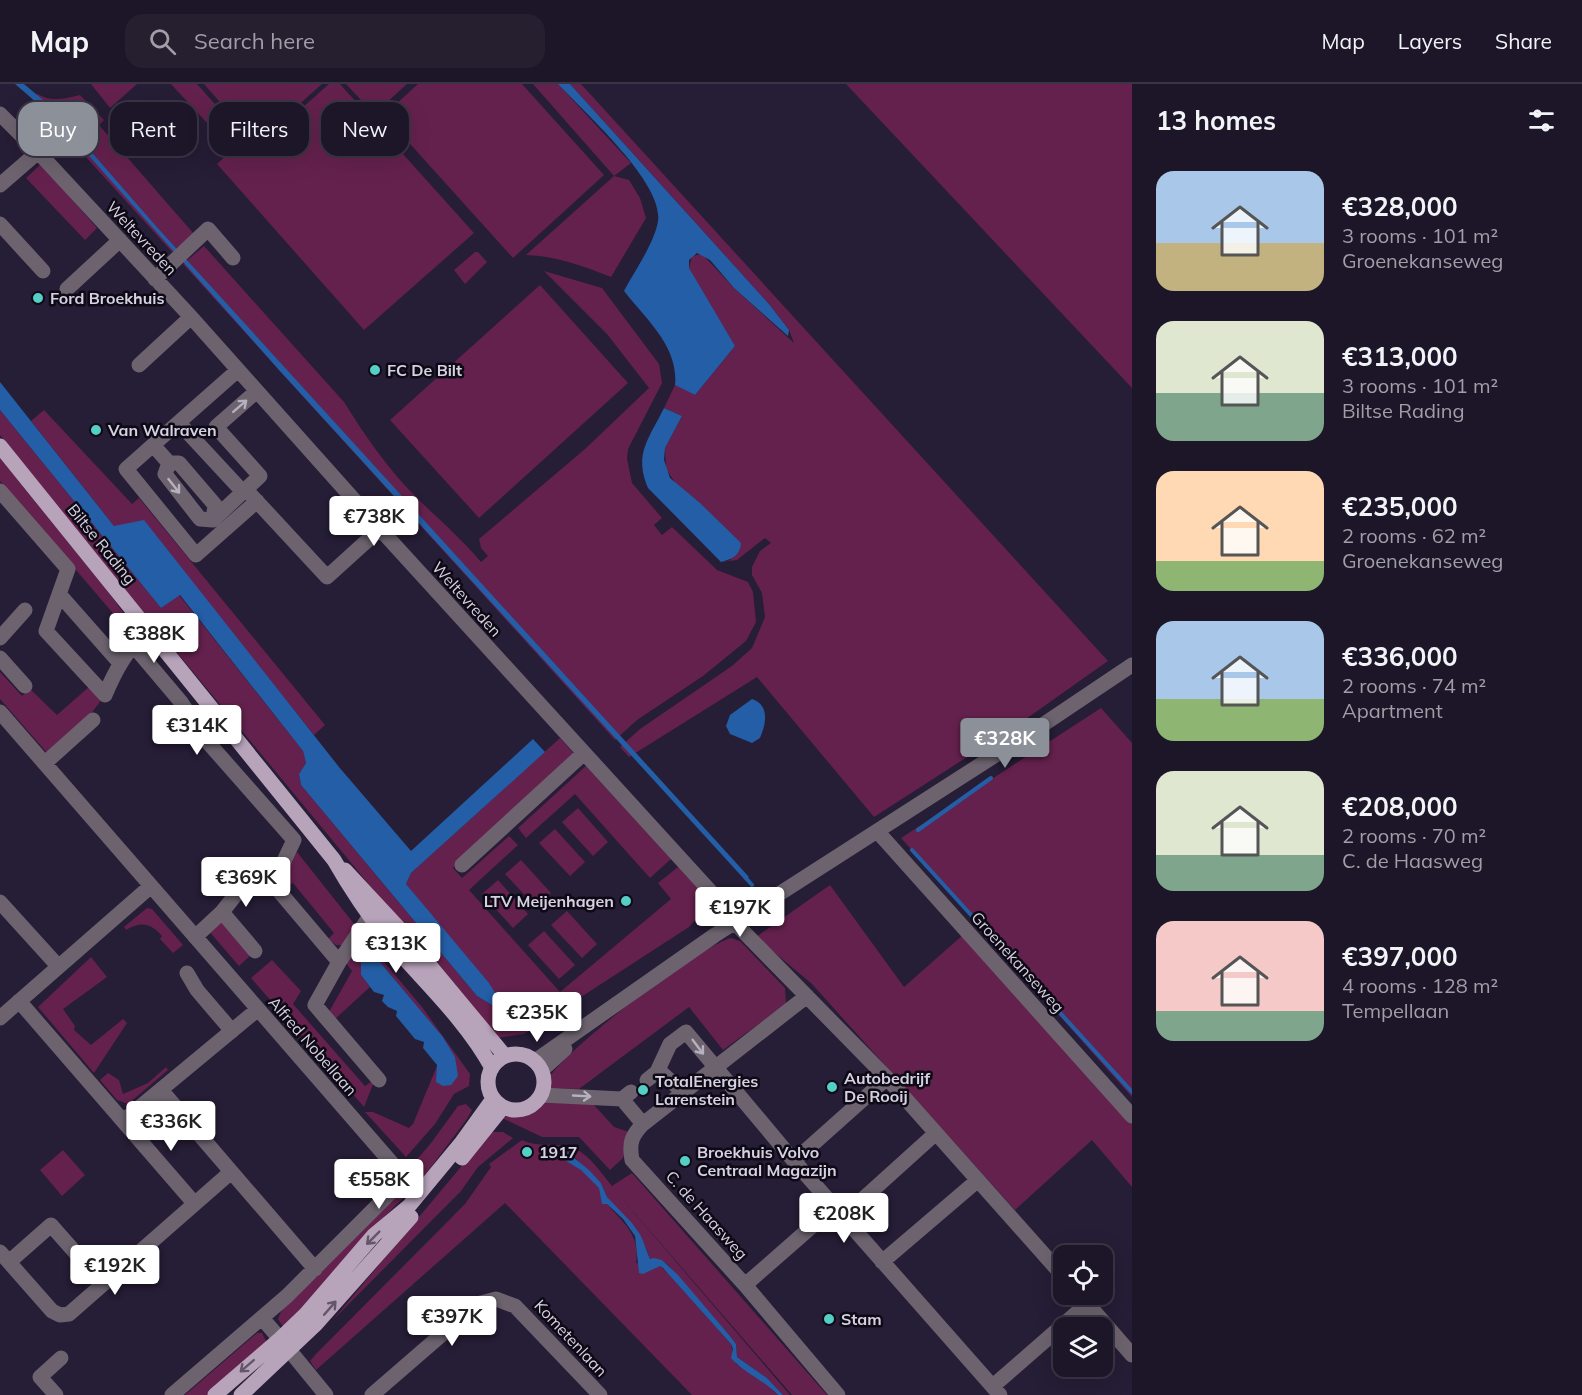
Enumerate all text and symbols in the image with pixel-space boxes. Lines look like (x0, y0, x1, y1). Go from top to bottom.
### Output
search box (125, 14, 545, 68)
text: Map (30, 24, 89, 59)
icon: search (146, 25, 179, 58)
text: Search here (194, 27, 315, 55)
text: Map (1322, 28, 1365, 54)
text: Layers (1398, 28, 1462, 54)
text: Share (1495, 28, 1552, 54)
chip: Buy (18, 102, 98, 156)
chip: Rent (110, 102, 197, 156)
chip: Filters (209, 102, 309, 156)
chip: New (321, 102, 409, 156)
text: 13 homes (1156, 104, 1276, 137)
icon: filters (1525, 104, 1558, 137)
text: €328,000 (1342, 190, 1458, 223)
icon: home (1204, 195, 1276, 267)
street label: Weltevreden (103, 197, 181, 279)
text: 3 rooms · 101 m² (1342, 223, 1498, 248)
text: Groenekanseweg (1342, 248, 1503, 273)
place label: Ford Broekhuis (50, 288, 164, 308)
marker: Ford Broekhuis (31, 291, 45, 305)
text: €313,000 (1342, 340, 1458, 373)
icon: home (1204, 345, 1276, 417)
place label: FC De Bilt (387, 360, 462, 380)
marker: FC De Bilt (368, 363, 382, 377)
text: 3 rooms · 101 m² (1342, 373, 1498, 398)
text: Biltse Rading (1342, 398, 1464, 423)
one-way arrow (232, 399, 247, 413)
place label: Van Walraven (107, 420, 217, 440)
marker: Van Walraven (89, 423, 103, 437)
one-way arrow (168, 478, 181, 494)
text: €235,000 (1342, 490, 1458, 523)
icon: home (1204, 495, 1276, 567)
pin: €738K (332, 496, 416, 547)
street label: Biltse Rading (63, 500, 141, 588)
text: €738K (343, 503, 405, 528)
text: 2 rooms · 62 m² (1342, 523, 1486, 548)
text: Groenekanseweg (1342, 548, 1503, 573)
street label: Weltevreden (428, 557, 506, 641)
pin: €388K (112, 613, 196, 664)
text: €388K (123, 620, 185, 645)
text: €336,000 (1342, 640, 1458, 673)
icon: home (1204, 645, 1276, 717)
text: 2 rooms · 74 m² (1342, 673, 1486, 698)
text: Apartment (1342, 698, 1443, 723)
pin: €314K (155, 705, 239, 756)
text: €314K (166, 712, 228, 737)
pin: €328K (963, 718, 1047, 769)
text: €328K (974, 725, 1036, 750)
text: €208,000 (1342, 790, 1458, 823)
icon: home (1204, 795, 1276, 867)
text: 2 rooms · 70 m² (1342, 823, 1486, 848)
text: C. de Haasweg (1342, 848, 1483, 873)
pin: €369K (204, 857, 288, 908)
text: €369K (215, 864, 277, 889)
pin: €197K (698, 887, 782, 938)
place label: LTV Meijenhagen (484, 891, 614, 911)
marker: LTV Meijenhagen (619, 894, 633, 908)
text: €197K (709, 894, 771, 919)
street label: Groenekanseweg (967, 907, 1069, 1017)
pin: €313K (354, 923, 438, 974)
text: €313K (365, 930, 427, 955)
text: €397,000 (1342, 940, 1458, 973)
icon: home (1204, 945, 1276, 1017)
text: 4 rooms · 128 m² (1342, 973, 1498, 998)
street label: Alfred Nobellaan (265, 992, 361, 1100)
pin: €235K (495, 992, 579, 1043)
text: Tempellaan (1342, 998, 1449, 1023)
text: €235K (506, 999, 568, 1024)
one-way arrow (691, 1039, 704, 1055)
place label: Autobedrijf De Rooij (844, 1068, 931, 1106)
place label: TotalEnergies Larenstein (655, 1071, 758, 1109)
marker: Autobedrijf De Rooij (825, 1080, 839, 1094)
marker: TotalEnergies Larenstein (636, 1083, 650, 1097)
one-way arrow (572, 1091, 592, 1102)
pin: €336K (129, 1101, 213, 1152)
text: €336K (140, 1108, 202, 1133)
place label: 1917 (539, 1142, 577, 1162)
place label: Broekhuis Volvo Centraal Magazijn (697, 1142, 837, 1180)
marker: 1917 (520, 1145, 534, 1159)
marker: Broekhuis Volvo Centraal Magazijn (678, 1154, 692, 1168)
pin: €558K (337, 1159, 421, 1210)
text: €558K (348, 1166, 410, 1191)
street label: C. de Haasweg (662, 1166, 752, 1264)
pin: €208K (802, 1193, 886, 1244)
text: €208K (813, 1200, 875, 1225)
one-way arrow (366, 1230, 381, 1245)
pin: €192K (73, 1245, 157, 1296)
map controls (1053, 1245, 1113, 1377)
button: locate (1053, 1245, 1113, 1305)
text: €192K (84, 1252, 146, 1277)
street label: Kometenlaan (530, 1295, 612, 1381)
pin: €397K (410, 1296, 494, 1347)
one-way arrow (323, 1301, 337, 1316)
text: €397K (421, 1303, 483, 1328)
place label: Stam (841, 1309, 882, 1329)
marker: Stam (822, 1312, 836, 1326)
button: layers (1053, 1317, 1113, 1377)
one-way arrow (240, 1359, 255, 1373)

